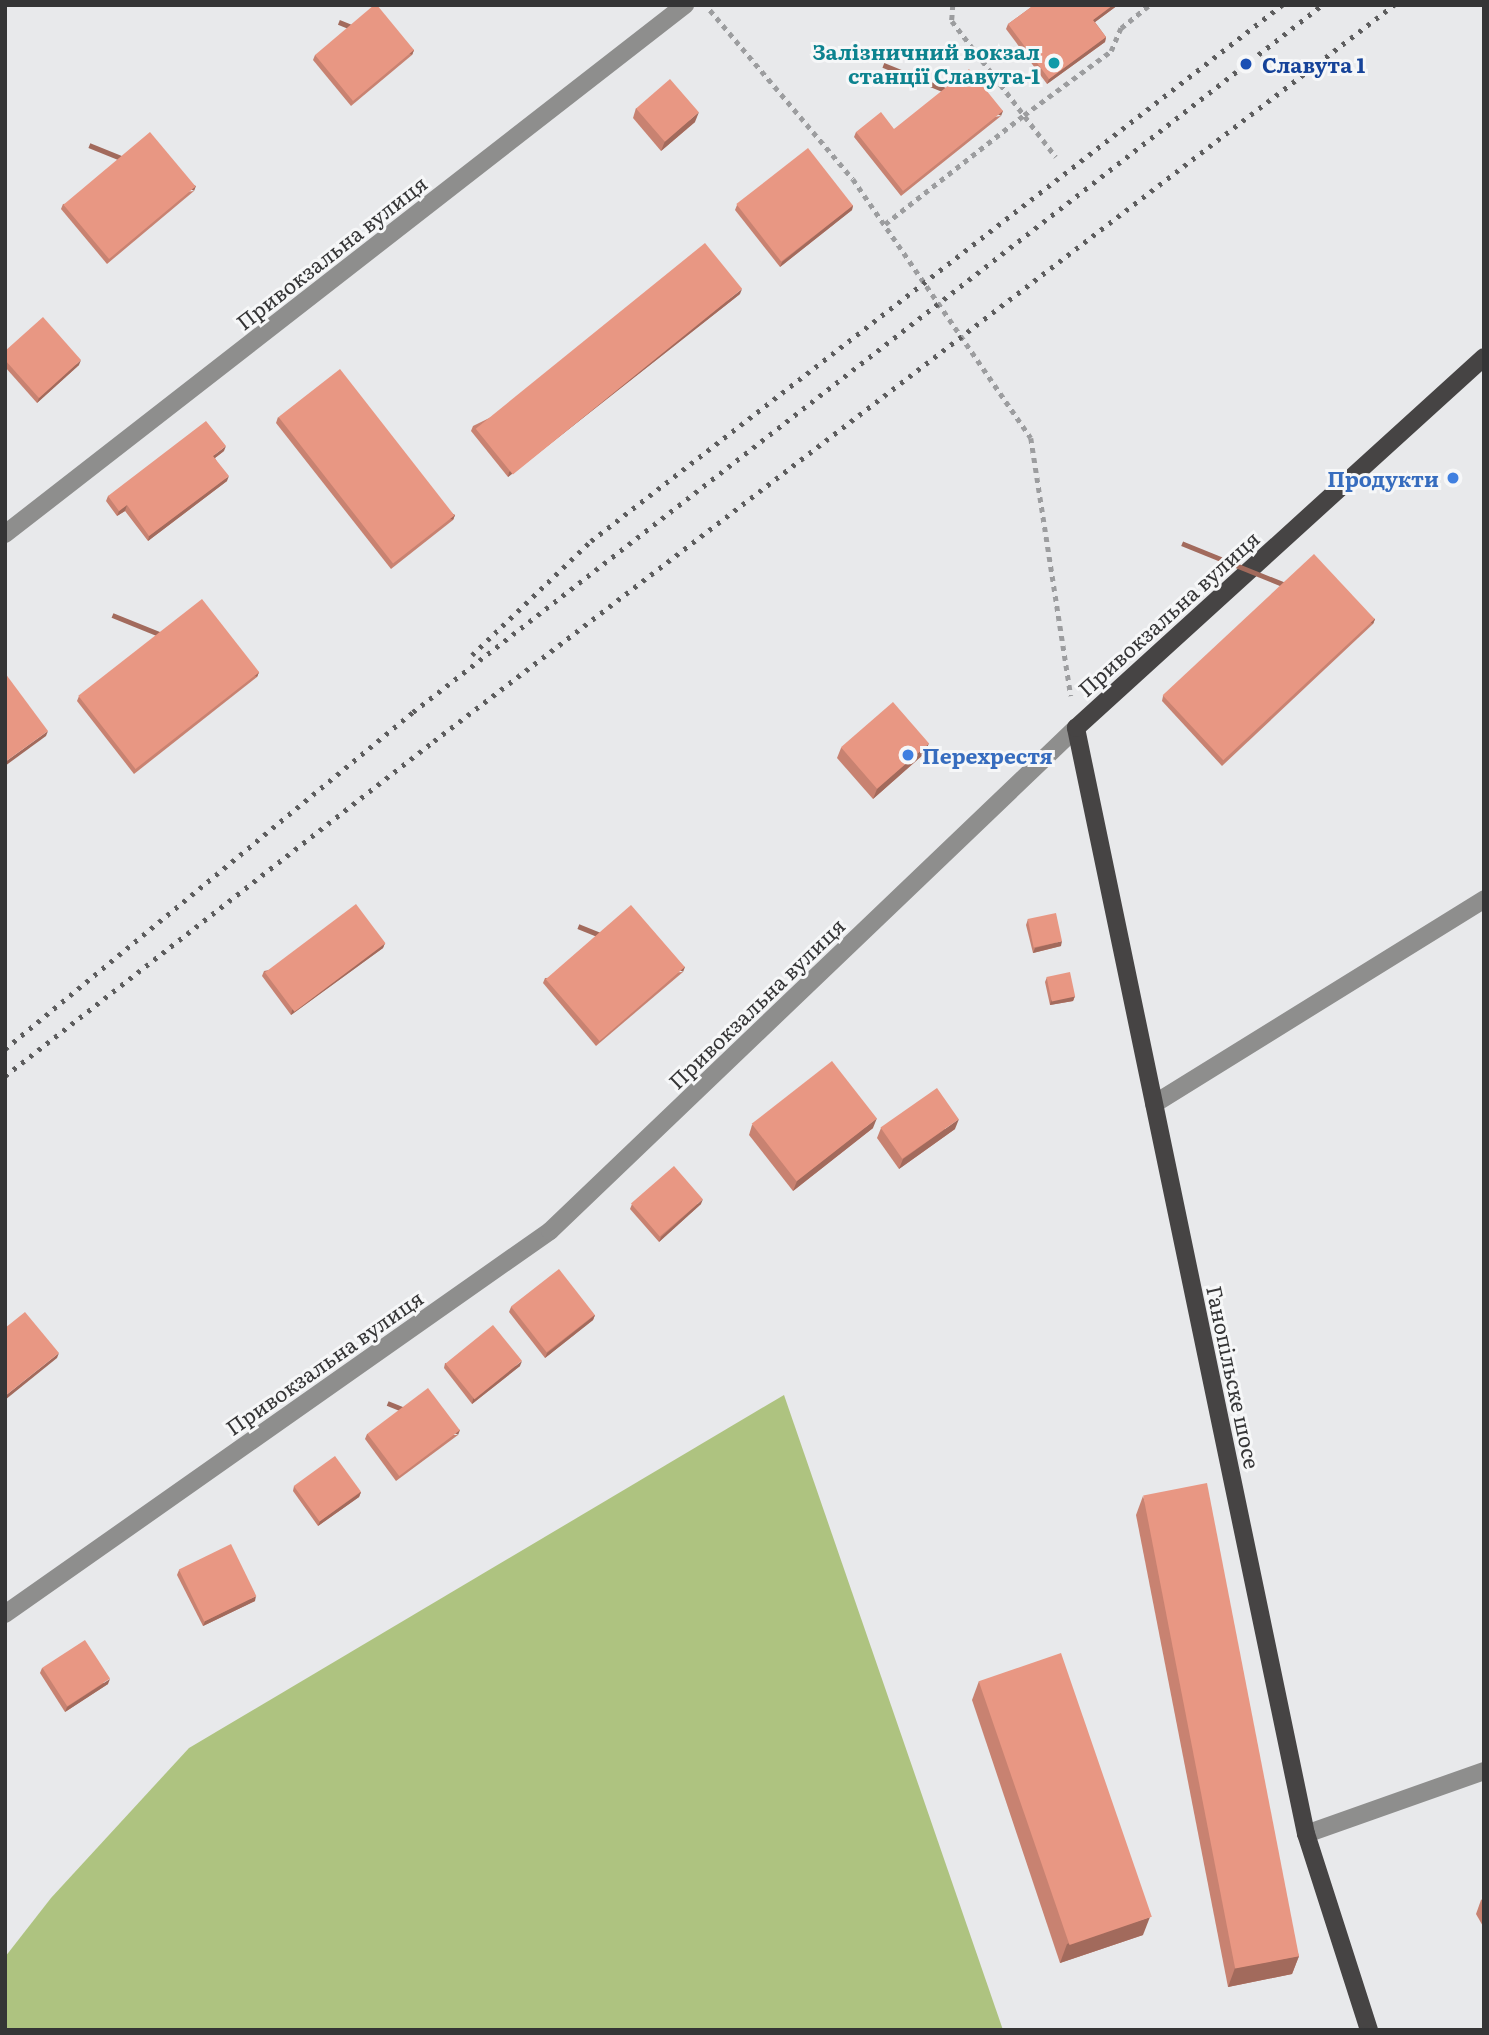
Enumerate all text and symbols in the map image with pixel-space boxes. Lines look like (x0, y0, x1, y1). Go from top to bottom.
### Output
place label: Залізничний вокзал станції Славута-1 (813, 38, 1040, 88)
place label: Славута 1 (1262, 51, 1365, 77)
marker: Славута 1 (1236, 54, 1256, 74)
marker: Залізничний вокзал станції Славута-1 (1046, 55, 1062, 71)
street label: Привокзальна вулиця (231, 170, 431, 334)
place label: Продукти (1327, 465, 1439, 491)
marker: Продукти (1445, 470, 1461, 486)
street label: Привокзальна вулиця (1072, 525, 1264, 701)
place label: Перехрестя (922, 742, 1053, 768)
marker: Перехрестя (900, 747, 916, 763)
street label: Привокзальна вулиця (663, 912, 849, 1094)
street label: Ганопільске шосе (1202, 1283, 1266, 1471)
street label: Привокзальна вулиця (221, 1284, 427, 1440)

